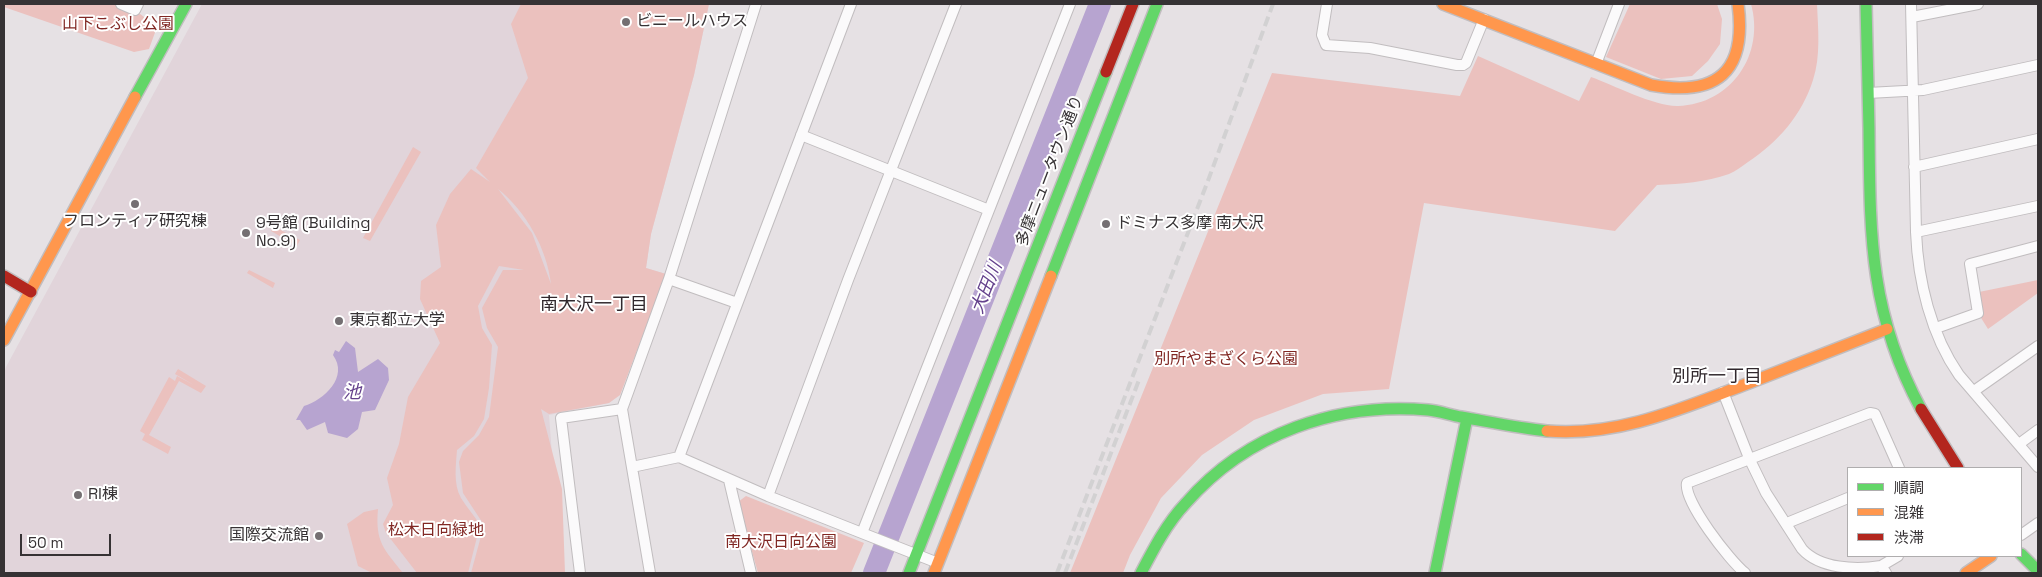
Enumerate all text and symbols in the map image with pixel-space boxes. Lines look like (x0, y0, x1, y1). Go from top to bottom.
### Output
place label: ビニールハウス (636, 12, 748, 32)
park label: 山下こぶし公園 (62, 15, 174, 35)
marker: ビニールハウス (620, 16, 632, 28)
street label: 多摩ニュータウン通り (1012, 93, 1088, 249)
marker: フロンティア研究棟 (129, 198, 141, 210)
place label: フロンティア研究棟 (63, 212, 207, 232)
place label: 9号館 (Building No.9) (256, 214, 370, 252)
place label: ドミナス多摩 南大沢 (1116, 214, 1264, 234)
marker: ドミナス多摩 南大沢 (1100, 218, 1112, 230)
marker: 9号館 (Building No.9) (240, 227, 252, 239)
water label: 大田川 (967, 259, 1007, 317)
district label: 南大沢一丁目 (540, 294, 648, 316)
place label: 東京都立大学 (349, 311, 445, 331)
marker: 東京都立大学 (333, 315, 345, 327)
park label: 別所やまざくら公園 (1154, 350, 1298, 370)
district label: 別所一丁目 (1672, 366, 1762, 388)
water label: 池 (343, 382, 361, 404)
legend (1847, 467, 2022, 557)
text: 順調 (1894, 478, 1924, 497)
place label: RI棟 (88, 485, 118, 505)
marker: RI棟 (72, 489, 84, 501)
text: 混雑 (1894, 503, 1924, 522)
park label: 松木日向緑地 (388, 521, 484, 541)
scale bar (22, 524, 114, 556)
place label: 国際交流館 (229, 526, 309, 546)
text: 渋滞 (1894, 528, 1924, 547)
marker: 国際交流館 (313, 530, 325, 542)
text: 50 m (28, 533, 63, 552)
park label: 南大沢日向公園 (725, 533, 837, 553)

